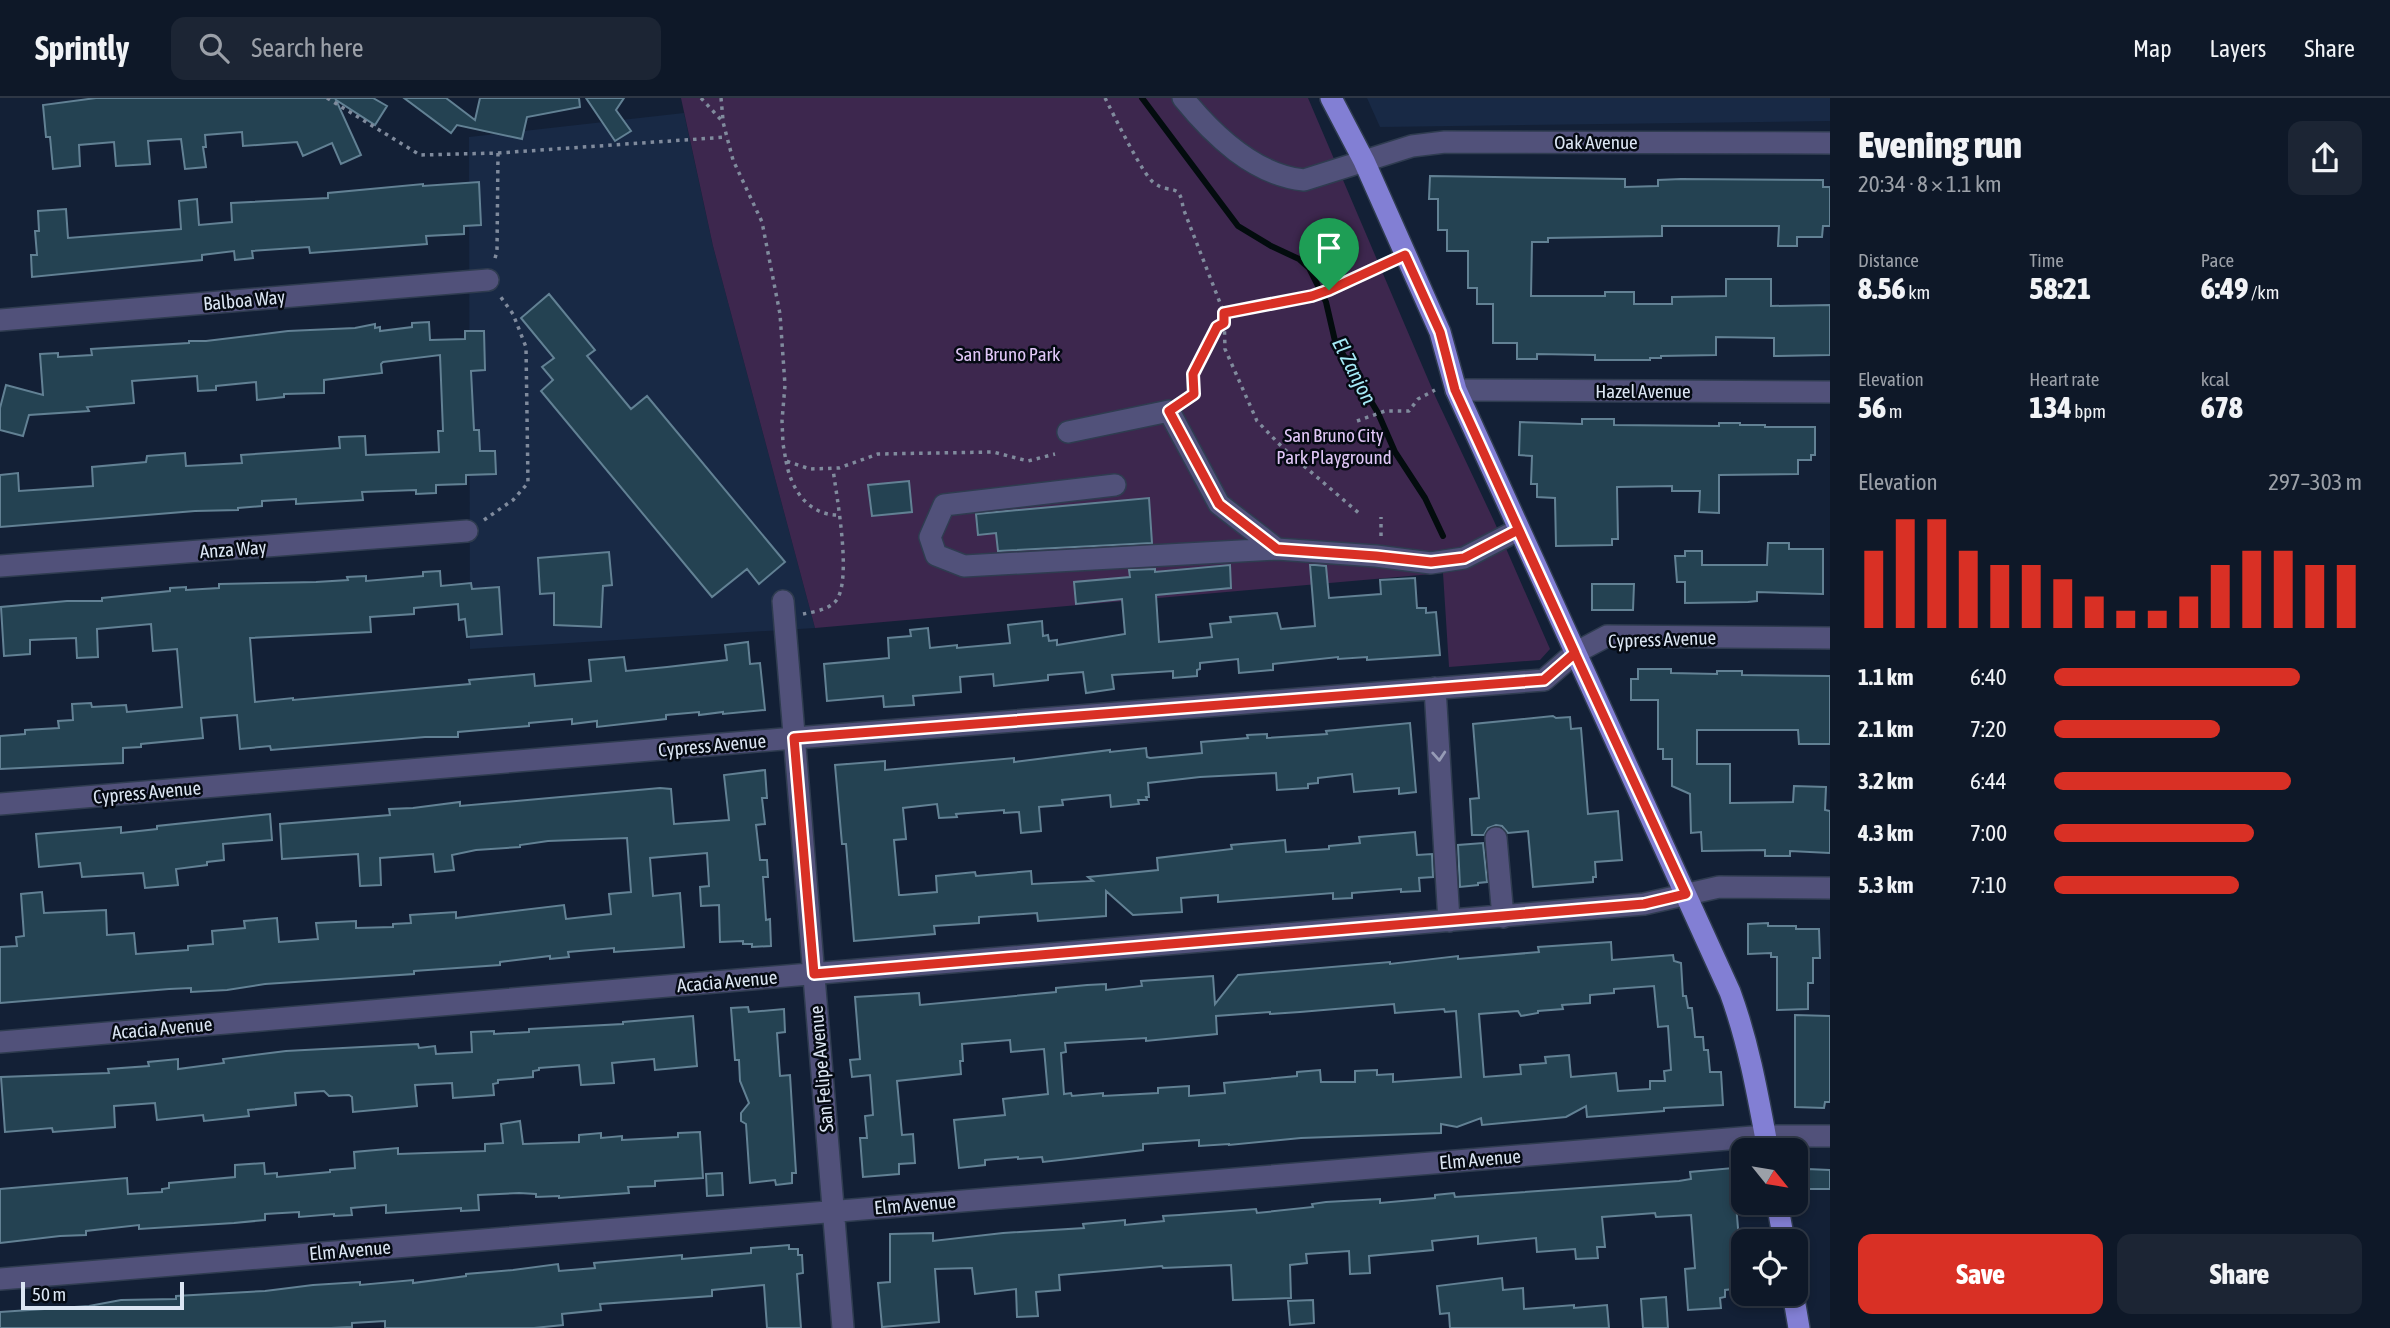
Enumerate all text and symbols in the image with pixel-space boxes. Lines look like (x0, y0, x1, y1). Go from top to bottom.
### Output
search box (171, 17, 661, 80)
text: Sprintly (35, 29, 129, 67)
icon: search (195, 29, 233, 67)
text: Search here (251, 33, 364, 63)
text: Map (2133, 35, 2172, 62)
text: Layers (2210, 35, 2266, 62)
text: Share (2304, 35, 2355, 62)
button: share (2288, 121, 2362, 195)
text: Evening run (1858, 123, 2022, 166)
street label: Oak Avenue (1554, 131, 1638, 153)
text: 20:34 · 8 × 1.1 km (1858, 171, 2002, 197)
pin (1299, 218, 1359, 290)
icon: arrive (1310, 229, 1348, 267)
text: Distance (1858, 249, 1919, 271)
text: Time (2029, 249, 2064, 271)
text: Pace (2201, 249, 2234, 271)
text: 8.56 (1858, 271, 1906, 305)
text: 58:21 (2029, 271, 2091, 305)
text: 6:49 (2201, 271, 2248, 305)
text: km (1906, 281, 1930, 303)
text: /km (2248, 281, 2279, 303)
street label: Balboa Way (202, 285, 286, 315)
water label: El Zanjon (1328, 333, 1382, 408)
park label: San Bruno Park (956, 343, 1061, 365)
text: Elevation (1858, 368, 1924, 390)
text: Heart rate (2029, 368, 2099, 390)
text: kcal (2201, 368, 2230, 390)
street label: Hazel Avenue (1595, 380, 1691, 402)
text: 56 (1858, 390, 1886, 424)
text: 134 (2029, 390, 2072, 424)
text: 678 (2201, 390, 2243, 424)
text: m (1886, 400, 1903, 422)
text: bpm (2072, 400, 2106, 422)
park label: San Bruno City Park Playground (1276, 424, 1392, 468)
text: Elevation (1858, 469, 1938, 495)
text: 297–303 m (2268, 469, 2362, 495)
street label: Anza Way (199, 536, 267, 562)
street label: Cypress Avenue (1608, 626, 1716, 652)
text: 1.1 km (1858, 664, 1914, 690)
text: 6:40 (1970, 664, 2007, 690)
text: 2.1 km (1858, 716, 1914, 742)
text: 7:20 (1970, 716, 2007, 742)
street label: Cypress Avenue (657, 729, 767, 761)
one-way arrow (1431, 751, 1446, 762)
text: 3.2 km (1858, 768, 1914, 794)
text: 6:44 (1970, 768, 2007, 794)
street label: Cypress Avenue (92, 776, 202, 808)
text: 4.3 km (1858, 820, 1914, 846)
text: 7:00 (1970, 820, 2007, 846)
text: 5.3 km (1858, 872, 1914, 898)
text: 7:10 (1970, 872, 2007, 898)
street label: Acacia Avenue (676, 966, 778, 996)
street label: San Felipe Avenue (805, 1005, 837, 1133)
street label: Acacia Avenue (111, 1013, 213, 1043)
north arrow (1731, 1138, 1808, 1214)
map controls (1731, 1138, 1808, 1306)
street label: Elm Avenue (1438, 1144, 1522, 1174)
street label: Elm Avenue (873, 1189, 957, 1219)
button: locate (1731, 1229, 1808, 1306)
button: Save (1858, 1234, 2103, 1314)
button: Share (2117, 1234, 2362, 1314)
street label: Elm Avenue (308, 1235, 392, 1265)
scale bar (21, 1279, 184, 1311)
text: 50 m (32, 1283, 66, 1305)

